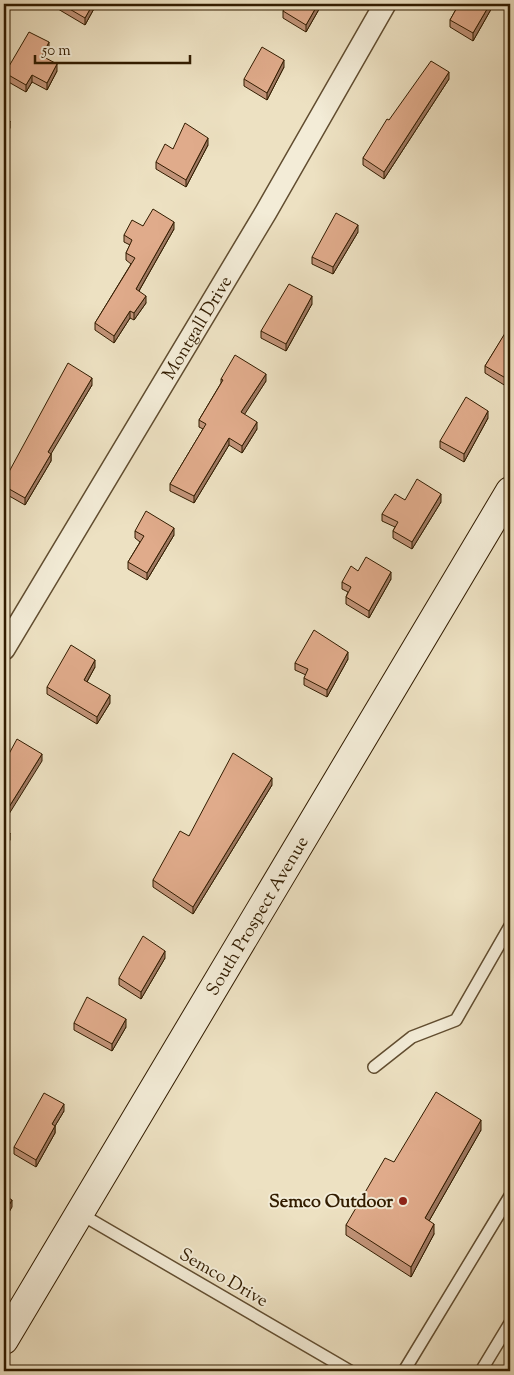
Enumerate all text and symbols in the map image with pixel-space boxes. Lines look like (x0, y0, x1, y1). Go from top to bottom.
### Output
scale bar (35, 32, 190, 64)
text: 50 m (41, 41, 71, 62)
street label: Montgall Drive (157, 271, 240, 385)
street label: South Prospect Avenue (201, 832, 316, 1001)
place label: Semco Outdoor (269, 1190, 393, 1216)
marker: Semco Outdoor (397, 1195, 409, 1207)
street label: Semco Drive (174, 1243, 272, 1315)

